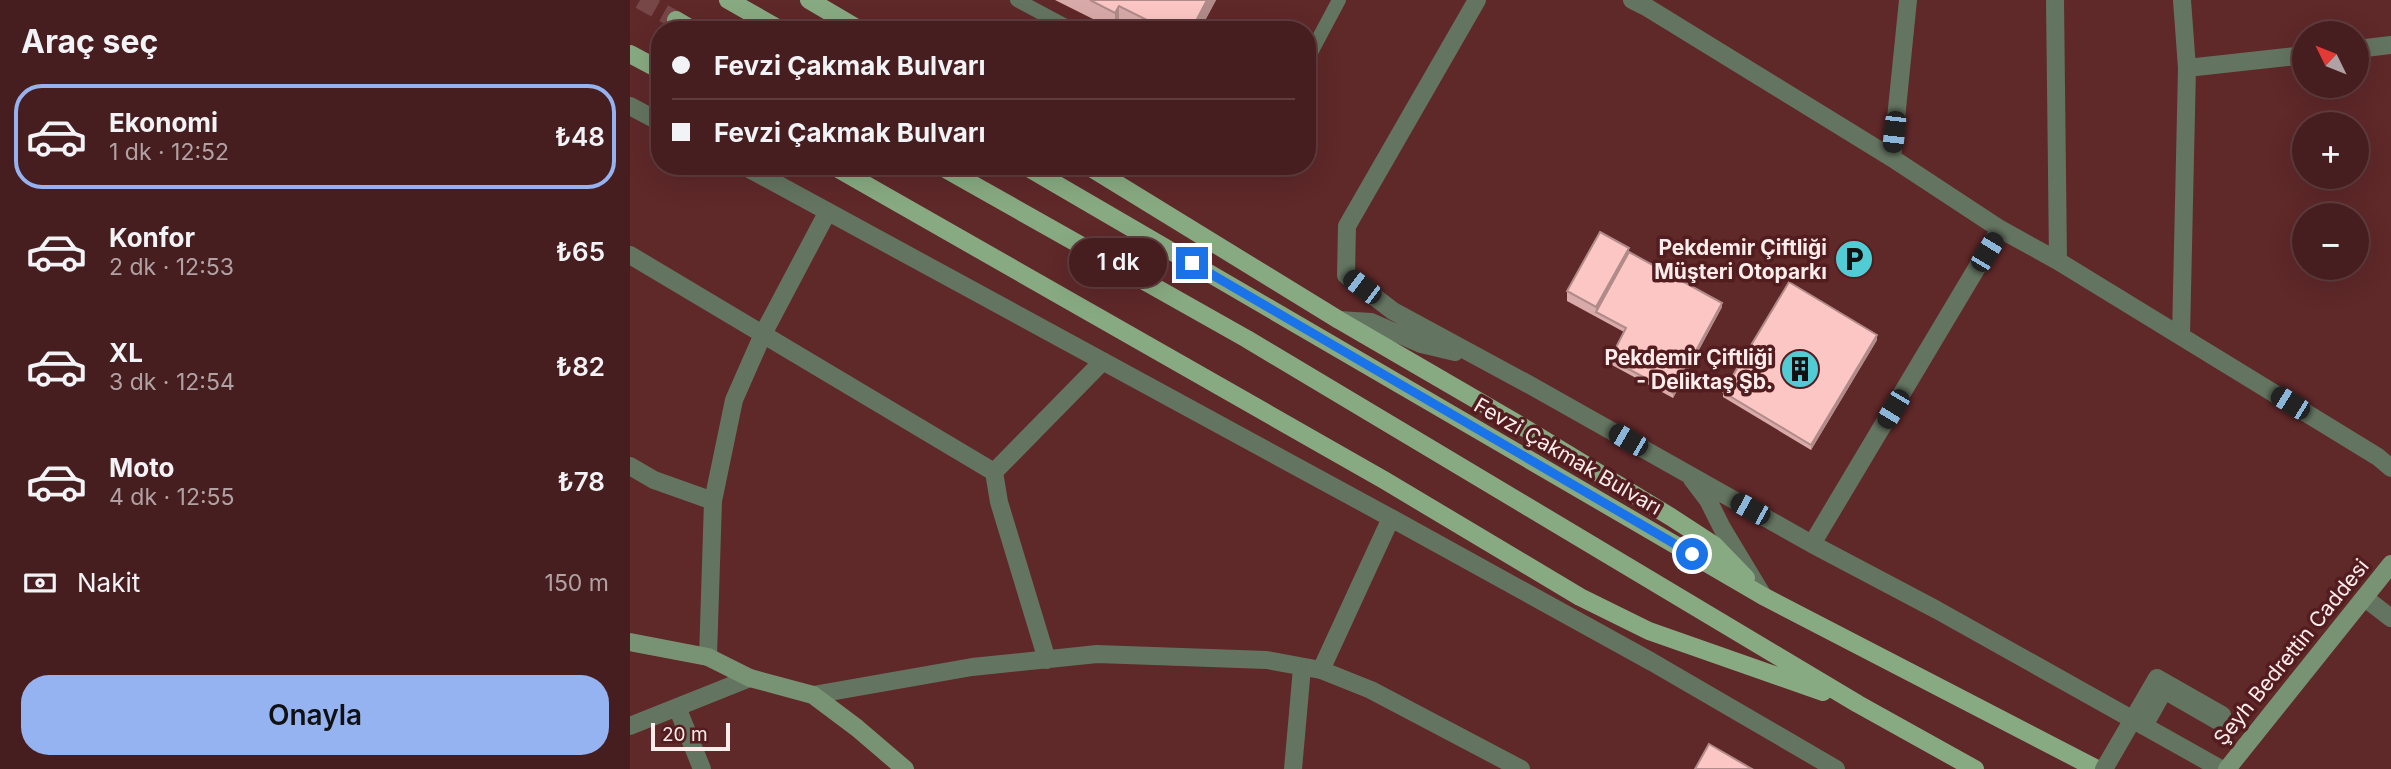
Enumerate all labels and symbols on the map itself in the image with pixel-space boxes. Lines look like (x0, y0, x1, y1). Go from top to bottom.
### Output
north arrow (2292, 21, 2370, 98)
car (1882, 110, 1907, 154)
car (1968, 229, 2007, 275)
place label: Pekdemir Çiftliği Müşteri Otoparkı (1654, 235, 1827, 284)
callout: 1 dk (1070, 238, 1168, 288)
parking icon: Pekdemir Çiftliği Müşteri Otoparkı (1833, 238, 1875, 280)
route end (1176, 247, 1208, 279)
car (1339, 266, 1386, 308)
place label: Pekdemir Çiftliği - Deliktaş Şb. (1604, 345, 1773, 394)
building icon: Pekdemir Çiftliği - Deliktaş Şb. (1779, 348, 1821, 390)
car (2267, 383, 2314, 423)
car (1874, 386, 1913, 432)
street label: Fevzi Çakmak Bulvarı (1470, 392, 1666, 520)
car (1605, 420, 1652, 460)
car (1727, 490, 1774, 528)
route start (1676, 538, 1708, 570)
street label: Şeyh Bedrettin Caddesi (2208, 554, 2374, 750)
scale bar (651, 720, 730, 752)

